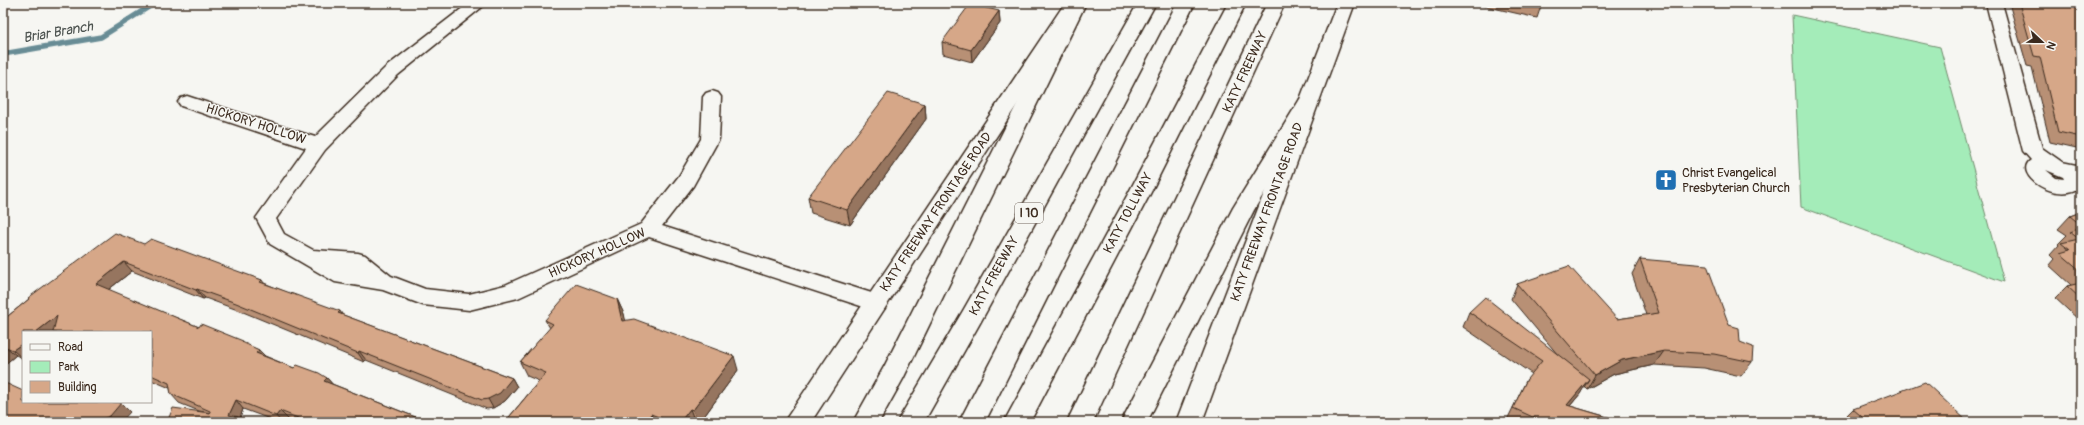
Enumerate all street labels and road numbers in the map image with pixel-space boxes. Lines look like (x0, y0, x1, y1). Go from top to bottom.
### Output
street label: KATY FREEWAY (1219, 28, 1271, 115)
street label: HICKORY HOLLOW (204, 100, 308, 148)
street label: KATY FREEWAY FRONTAGE ROAD (1227, 120, 1307, 304)
street label: KATY FREEWAY FRONTAGE ROAD (877, 129, 995, 295)
street label: KATY TOLLWAY (1100, 169, 1156, 256)
road number: I 10 (1015, 203, 1043, 223)
street label: HICKORY HOLLOW (546, 224, 648, 282)
street label: KATY FREEWAY (966, 234, 1022, 318)

